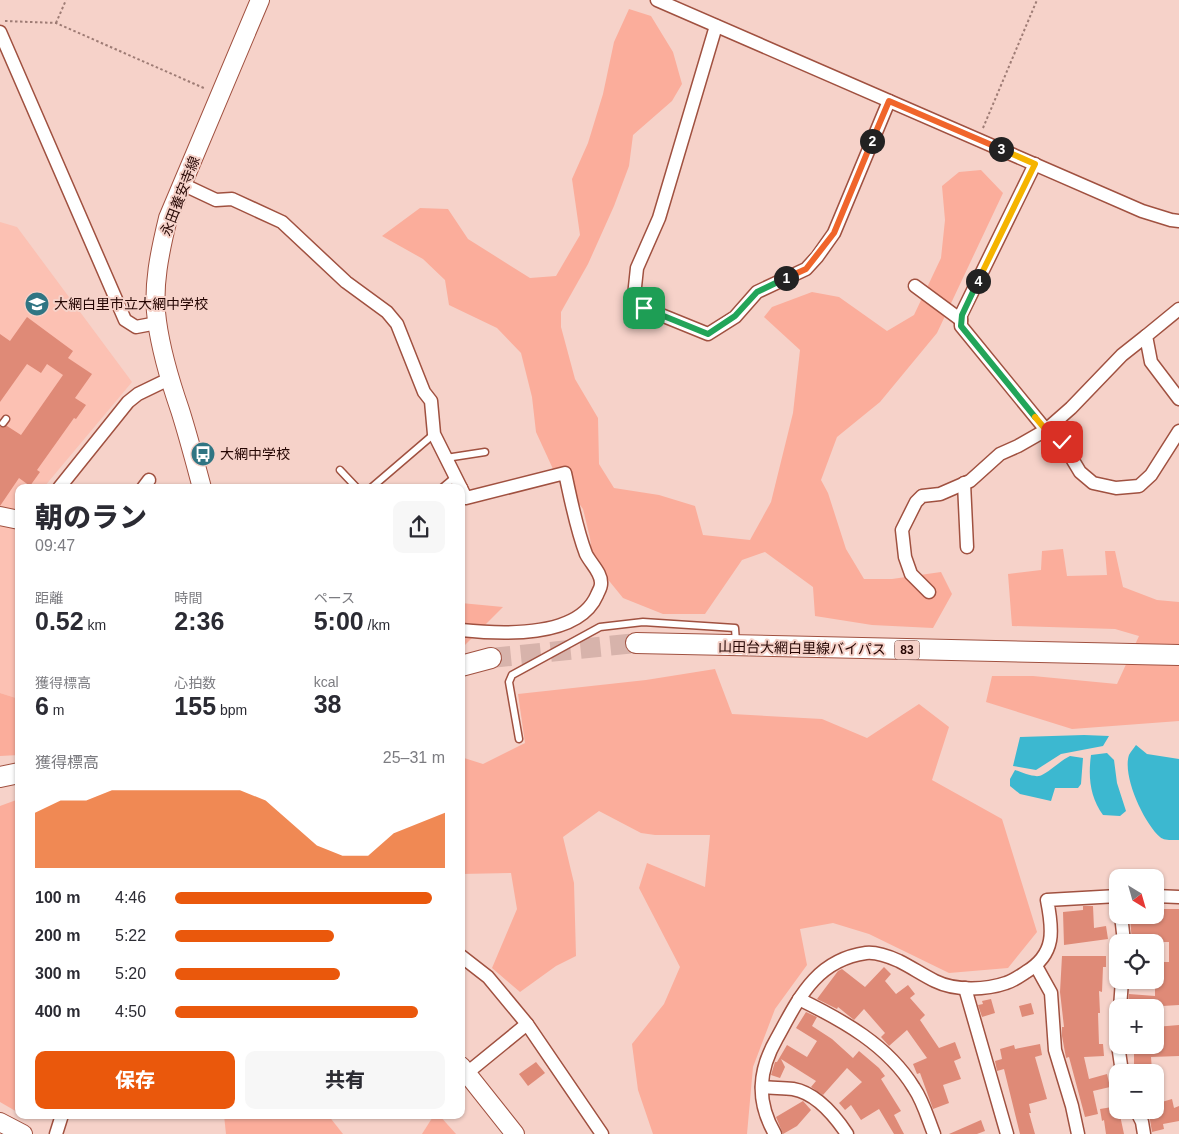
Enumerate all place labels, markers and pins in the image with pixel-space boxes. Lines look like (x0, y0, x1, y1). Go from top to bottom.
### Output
pin: 2 (860, 128, 884, 154)
pin: 3 (988, 136, 1014, 162)
pin: 1 (774, 266, 798, 290)
pin: 4 (966, 268, 990, 294)
pin (623, 287, 665, 329)
school or university icon: 大網白里市立大網中学校 (24, 291, 50, 317)
place label: 大網白里市立大網中学校 (54, 296, 208, 312)
pin (1041, 421, 1083, 463)
bus stop icon: 大網中学校 (190, 441, 216, 467)
place label: 大網中学校 (220, 446, 290, 462)

